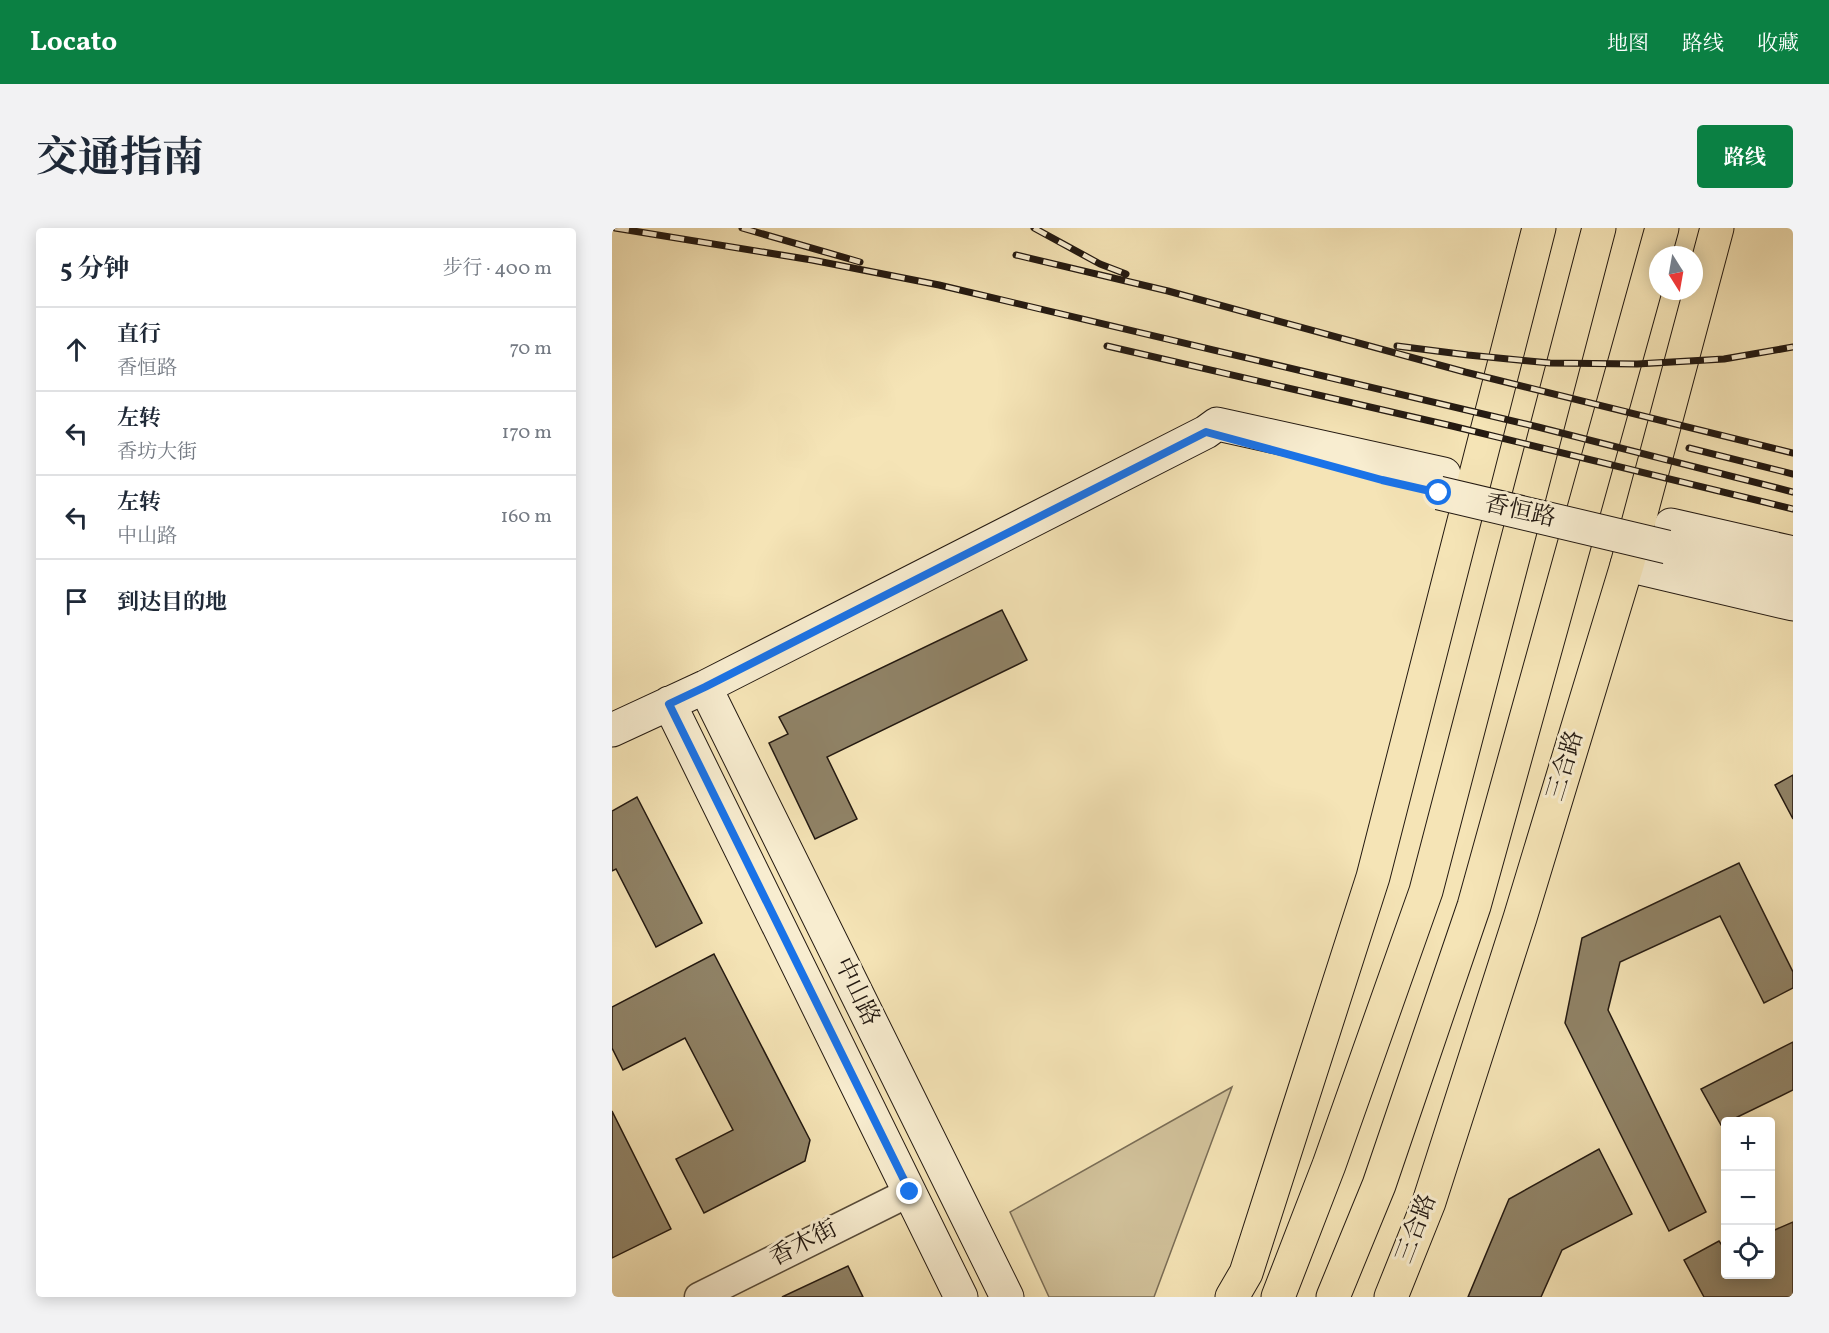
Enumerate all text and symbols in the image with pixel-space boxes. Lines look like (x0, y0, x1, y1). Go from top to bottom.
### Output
text: Locato (30, 23, 117, 62)
text: 地图 (1607, 30, 1649, 59)
text: 路线 (1682, 30, 1724, 59)
text: 收藏 (1757, 30, 1799, 59)
button: 路线 (1697, 125, 1793, 188)
text: 交通指南 (36, 131, 204, 190)
north arrow (1649, 246, 1703, 300)
text: 5 分钟 (60, 252, 130, 288)
text: 步行 · 400 m (442, 255, 552, 283)
text: 直行 (117, 320, 161, 351)
icon: ahead (60, 333, 93, 366)
text: 70 m (509, 335, 552, 363)
text: 香恒路 (117, 355, 177, 383)
text: 左转 (117, 404, 161, 435)
icon: left (60, 417, 93, 450)
text: 170 m (502, 419, 552, 447)
text: 香坊大街 (117, 439, 197, 467)
route start (1425, 479, 1451, 505)
street label: 香恒路 (1481, 487, 1559, 537)
text: 左转 (117, 488, 161, 519)
icon: left (60, 501, 93, 534)
text: 160 m (500, 503, 552, 531)
text: 中山路 (117, 523, 177, 551)
icon: arrive (60, 585, 93, 618)
text: 到达目的地 (117, 588, 227, 619)
street label: 三合路 (1539, 727, 1593, 805)
street label: 中山路 (825, 952, 887, 1032)
map controls (1721, 1117, 1775, 1279)
button: + (1721, 1117, 1775, 1171)
button: − (1721, 1171, 1775, 1225)
route end (896, 1178, 922, 1204)
street label: 三合路 (1388, 1189, 1446, 1269)
street label: 香木街 (764, 1213, 844, 1275)
button: locate (1721, 1225, 1775, 1279)

